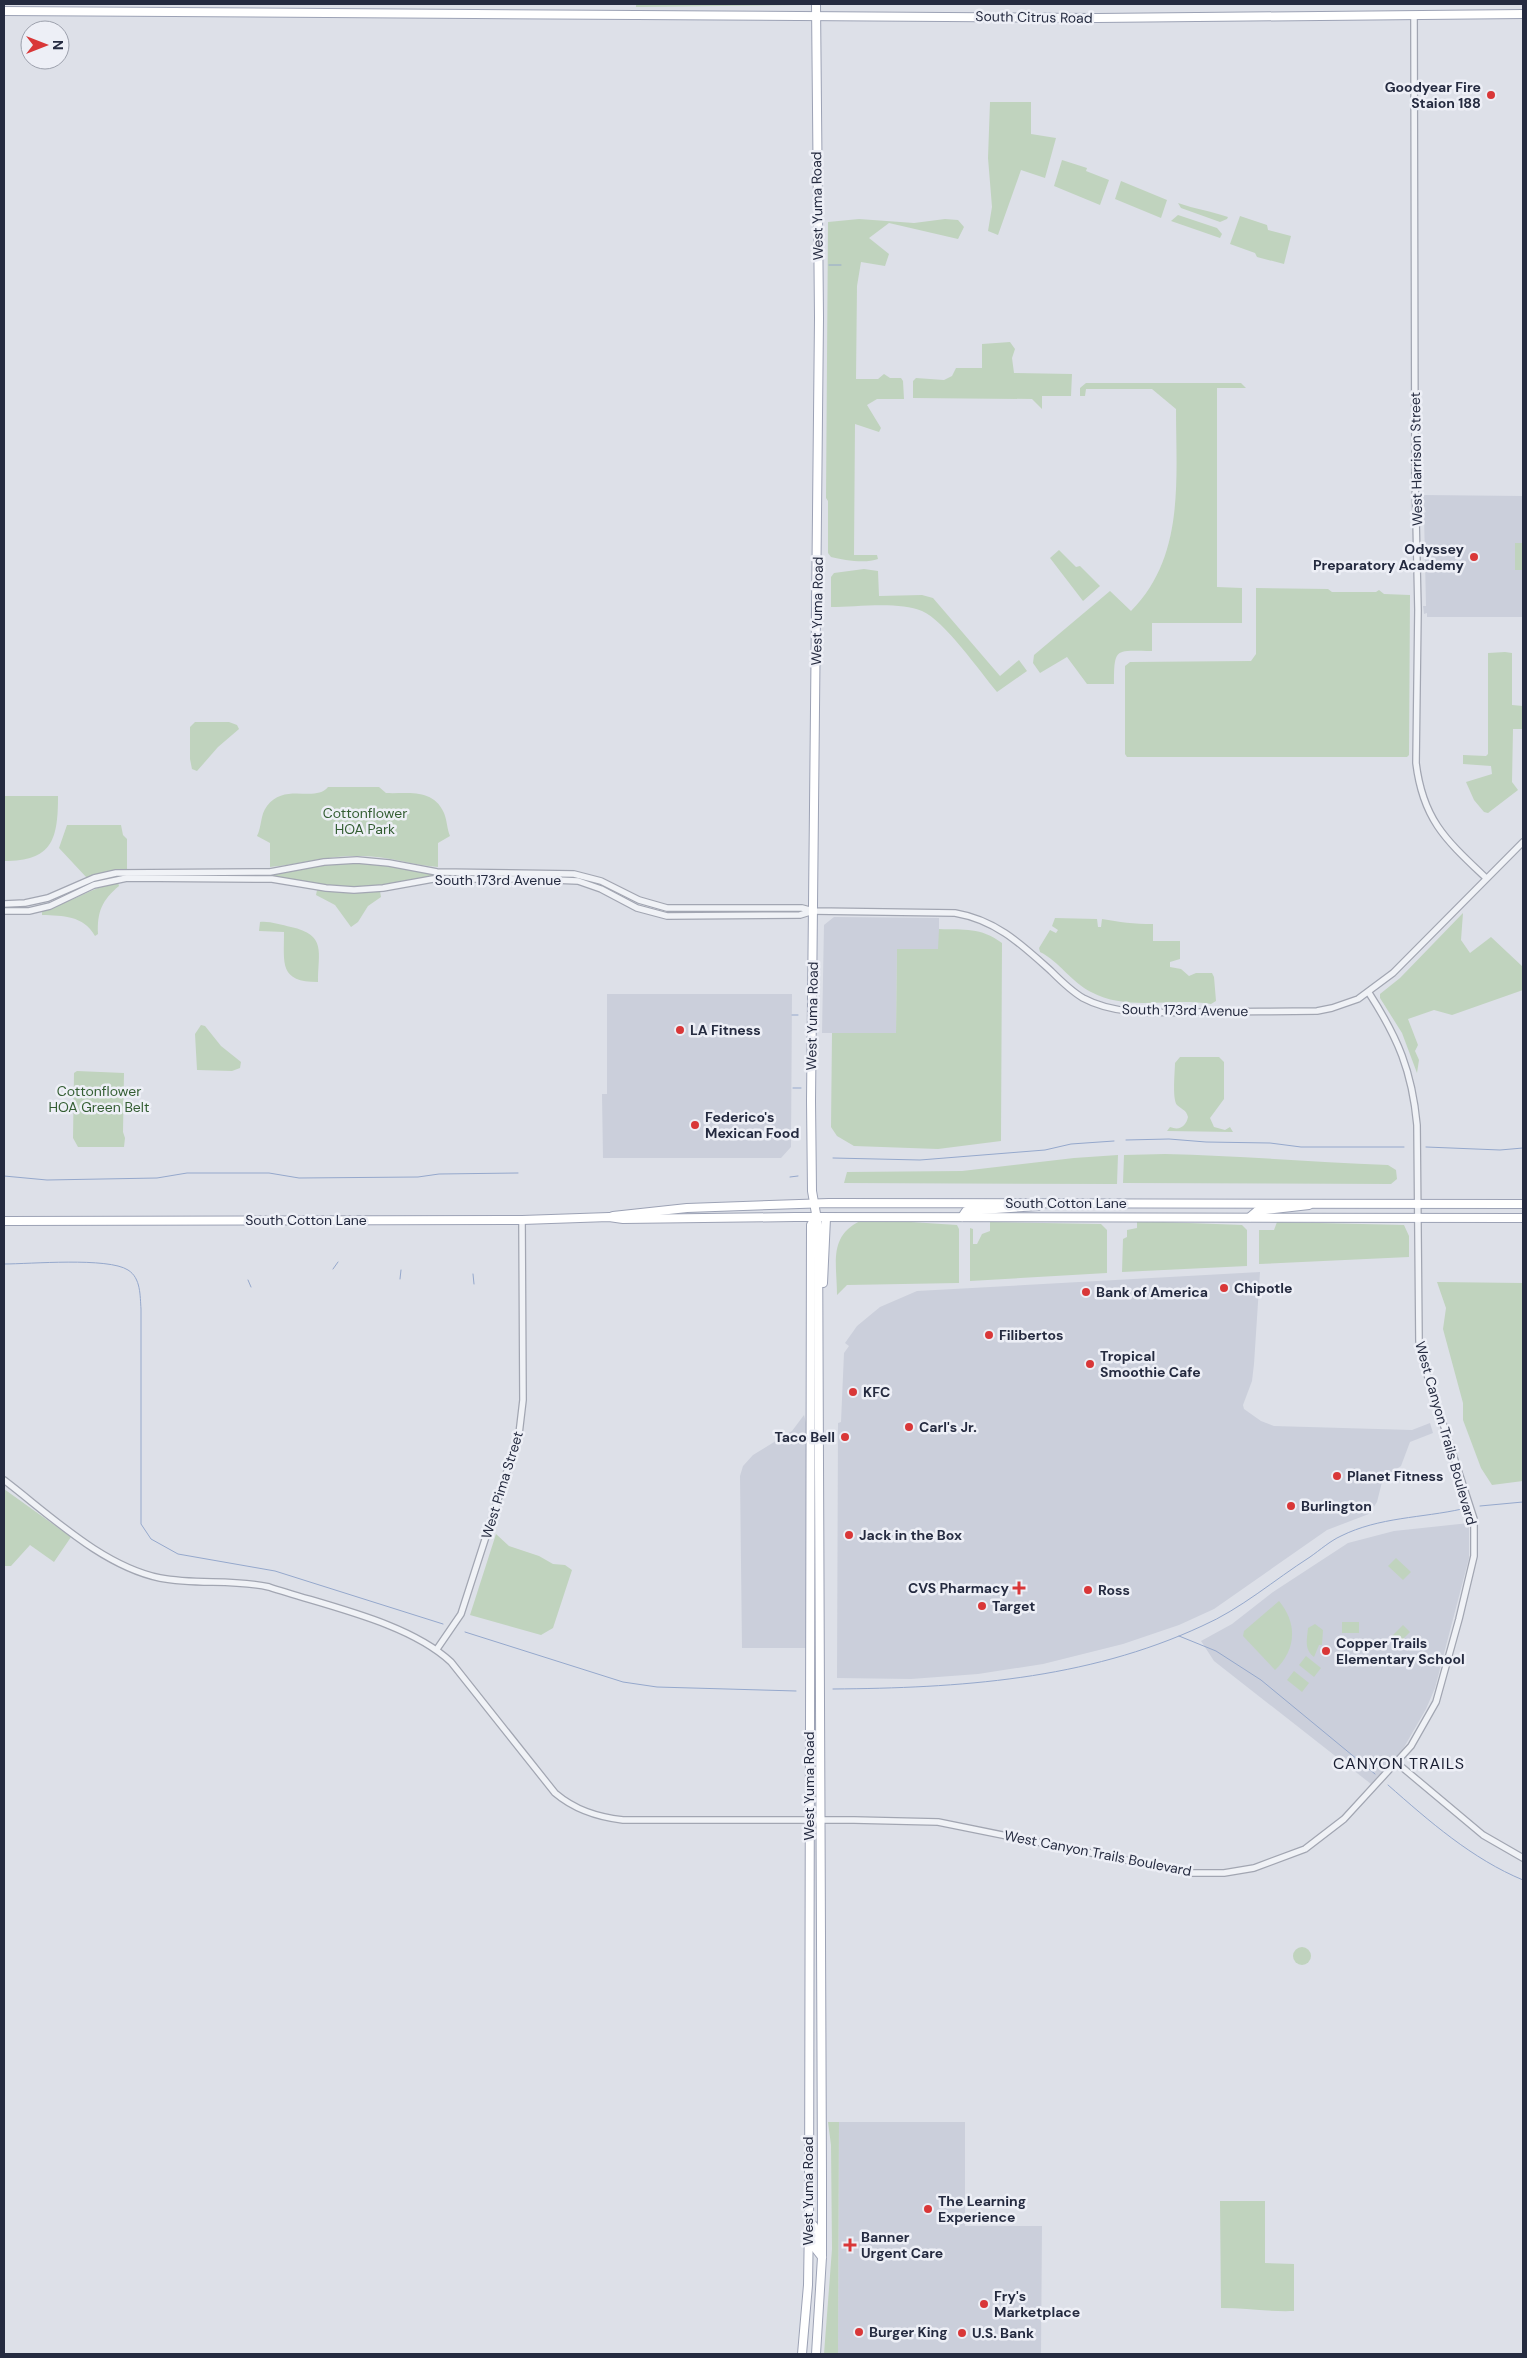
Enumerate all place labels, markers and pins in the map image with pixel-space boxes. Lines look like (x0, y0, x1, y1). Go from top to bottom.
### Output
place label: Goodyear Fire Staion 188 (1385, 78, 1481, 112)
marker: Goodyear Fire Staion 188 (1485, 89, 1497, 101)
place label: Odyssey Preparatory Academy (1313, 540, 1465, 574)
marker: Odyssey Preparatory Academy (1468, 551, 1480, 563)
place label: LA Fitness (690, 1021, 761, 1039)
marker: LA Fitness (674, 1024, 686, 1036)
place label: Federico's Mexican Food (705, 1108, 799, 1142)
marker: Federico's Mexican Food (689, 1119, 701, 1131)
place label: Chipotle (1234, 1279, 1292, 1297)
marker: Chipotle (1218, 1282, 1230, 1294)
place label: Bank of America (1096, 1283, 1208, 1301)
marker: Bank of America (1080, 1286, 1092, 1298)
place label: Filibertos (999, 1326, 1063, 1344)
marker: Filibertos (983, 1329, 995, 1341)
place label: Tropical Smoothie Cafe (1100, 1347, 1201, 1381)
marker: Tropical Smoothie Cafe (1084, 1358, 1096, 1370)
place label: KFC (863, 1383, 890, 1401)
marker: KFC (847, 1386, 859, 1398)
place label: Carl's Jr. (919, 1418, 977, 1436)
marker: Carl's Jr. (903, 1421, 915, 1433)
place label: Taco Bell (774, 1428, 835, 1446)
marker: Taco Bell (839, 1431, 851, 1443)
place label: Planet Fitness (1347, 1467, 1444, 1485)
marker: Planet Fitness (1331, 1470, 1343, 1482)
place label: Burlington (1301, 1497, 1372, 1515)
marker: Burlington (1285, 1500, 1297, 1512)
place label: Jack in the Box (859, 1526, 962, 1544)
marker: Jack in the Box (843, 1529, 855, 1541)
place label: CVS Pharmacy (908, 1579, 1010, 1597)
place label: Ross (1098, 1581, 1130, 1599)
marker: CVS Pharmacy (1013, 1582, 1025, 1594)
marker: Ross (1082, 1584, 1094, 1596)
place label: Target (992, 1597, 1035, 1615)
marker: Target (976, 1600, 988, 1612)
place label: Copper Trails Elementary School (1336, 1634, 1465, 1668)
marker: Copper Trails Elementary School (1320, 1645, 1332, 1657)
place label: The Learning Experience (938, 2192, 1026, 2226)
marker: The Learning Experience (922, 2203, 934, 2215)
place label: Banner Urgent Care (861, 2228, 943, 2262)
marker: Banner Urgent Care (843, 2238, 857, 2252)
place label: Fry's Marketplace (994, 2287, 1080, 2321)
marker: Fry's Marketplace (978, 2298, 990, 2310)
place label: Burger King (869, 2323, 948, 2341)
place label: U.S. Bank (972, 2324, 1034, 2342)
marker: Burger King (853, 2326, 865, 2338)
marker: U.S. Bank (956, 2327, 968, 2339)

